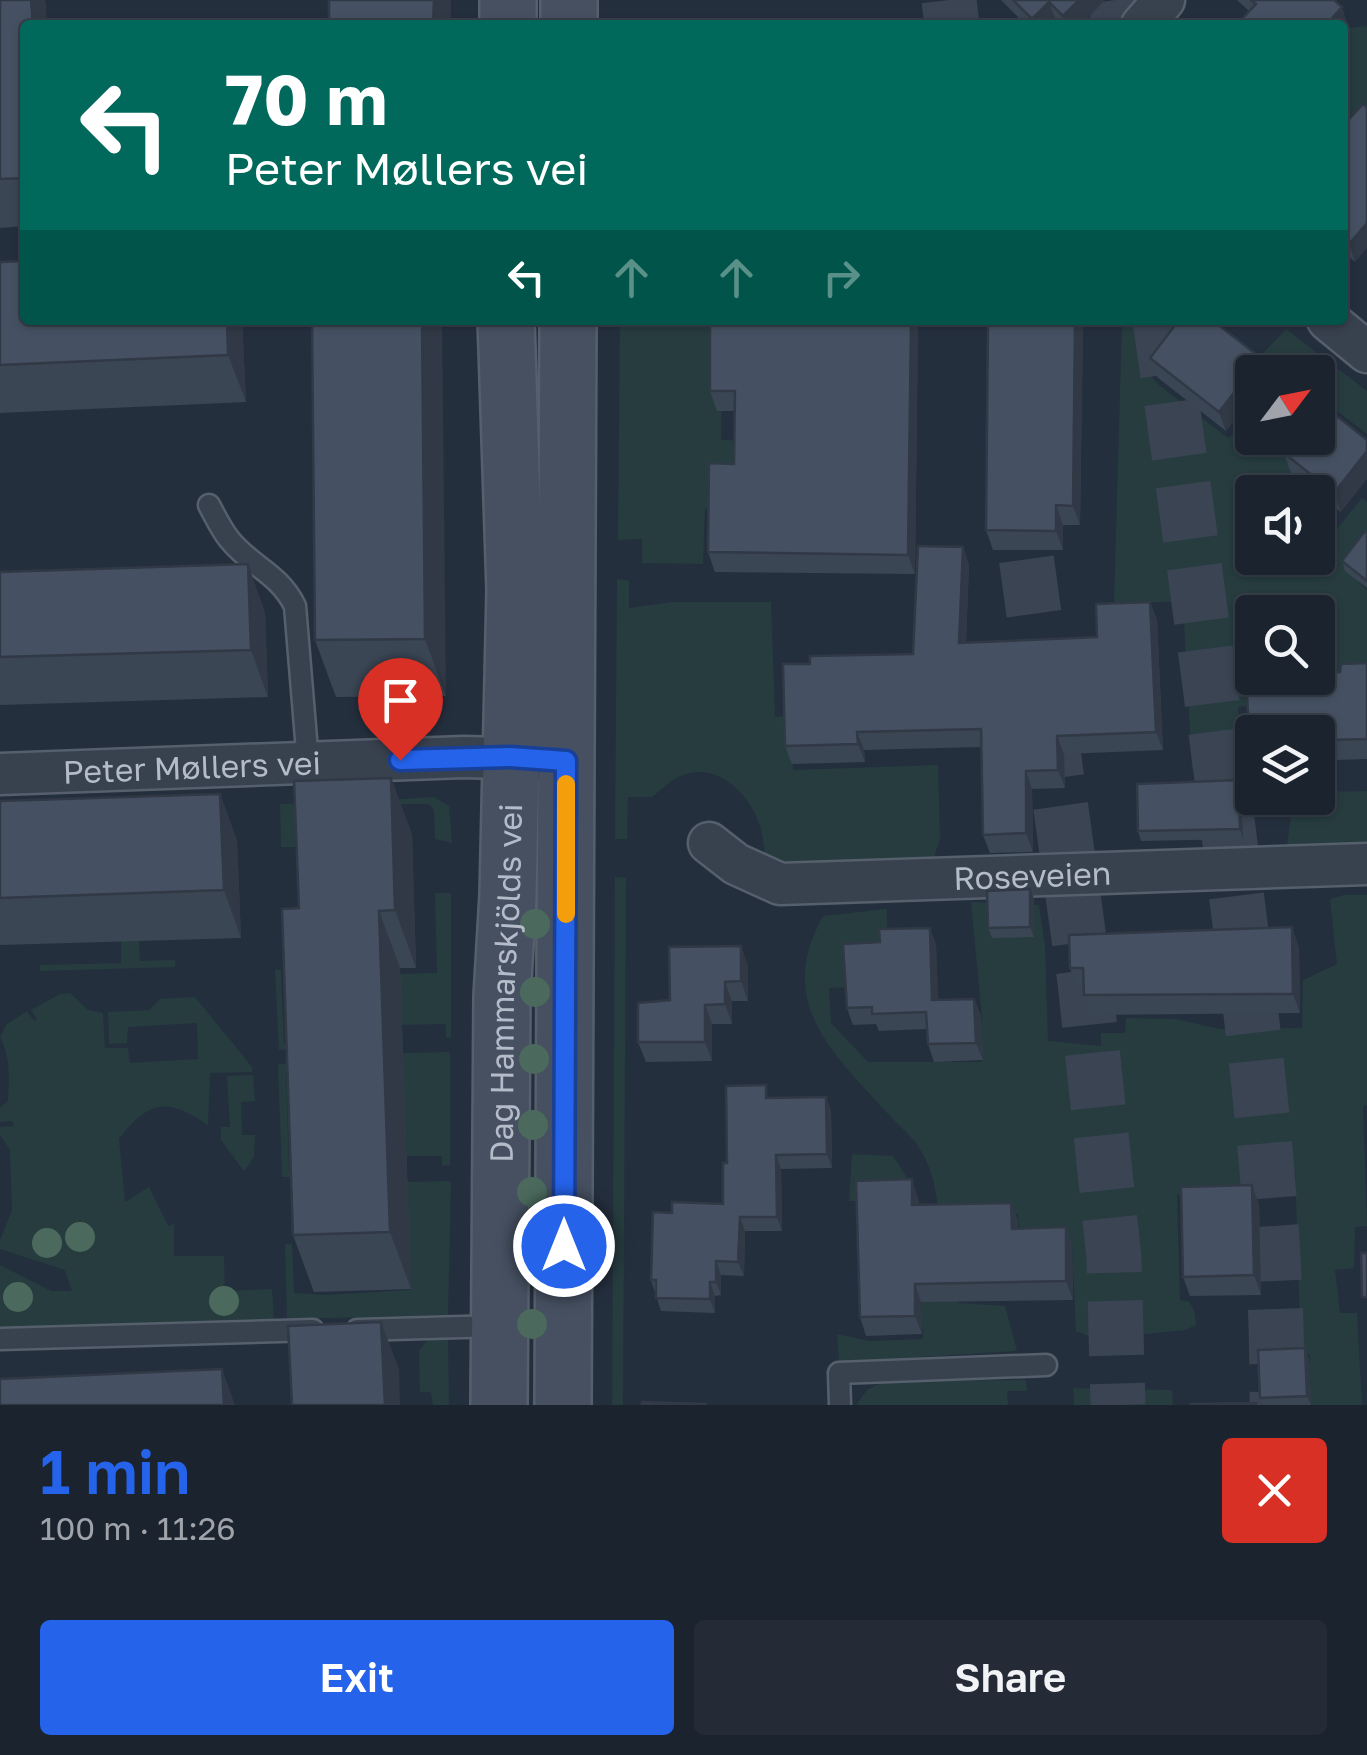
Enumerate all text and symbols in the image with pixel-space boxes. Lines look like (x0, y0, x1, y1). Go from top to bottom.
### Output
text: 70 m (225, 56, 387, 140)
icon: left (60, 60, 190, 190)
text: Peter Møllers vei (225, 141, 588, 195)
icon: left (499, 250, 554, 305)
icon: ahead (604, 250, 659, 305)
icon: ahead (709, 250, 764, 305)
icon: right (814, 250, 869, 305)
north arrow (1235, 355, 1335, 455)
map controls (1235, 355, 1335, 815)
button: sound (1235, 475, 1335, 575)
button: search (1235, 595, 1335, 695)
pin (358, 658, 443, 761)
icon: arrive (373, 673, 428, 728)
button: layers (1235, 715, 1335, 815)
street label: Peter Møllers vei (62, 743, 322, 791)
street label: Dag Hammarskjölds vei (482, 803, 529, 1163)
street label: Roseveien (953, 854, 1112, 897)
position arrow (512, 1194, 616, 1298)
text: 1 min (40, 1435, 190, 1507)
button: close (1222, 1438, 1327, 1543)
text: 100 m · 11:26 (40, 1509, 236, 1547)
button: Exit (40, 1620, 674, 1735)
button: Share (694, 1620, 1327, 1735)

